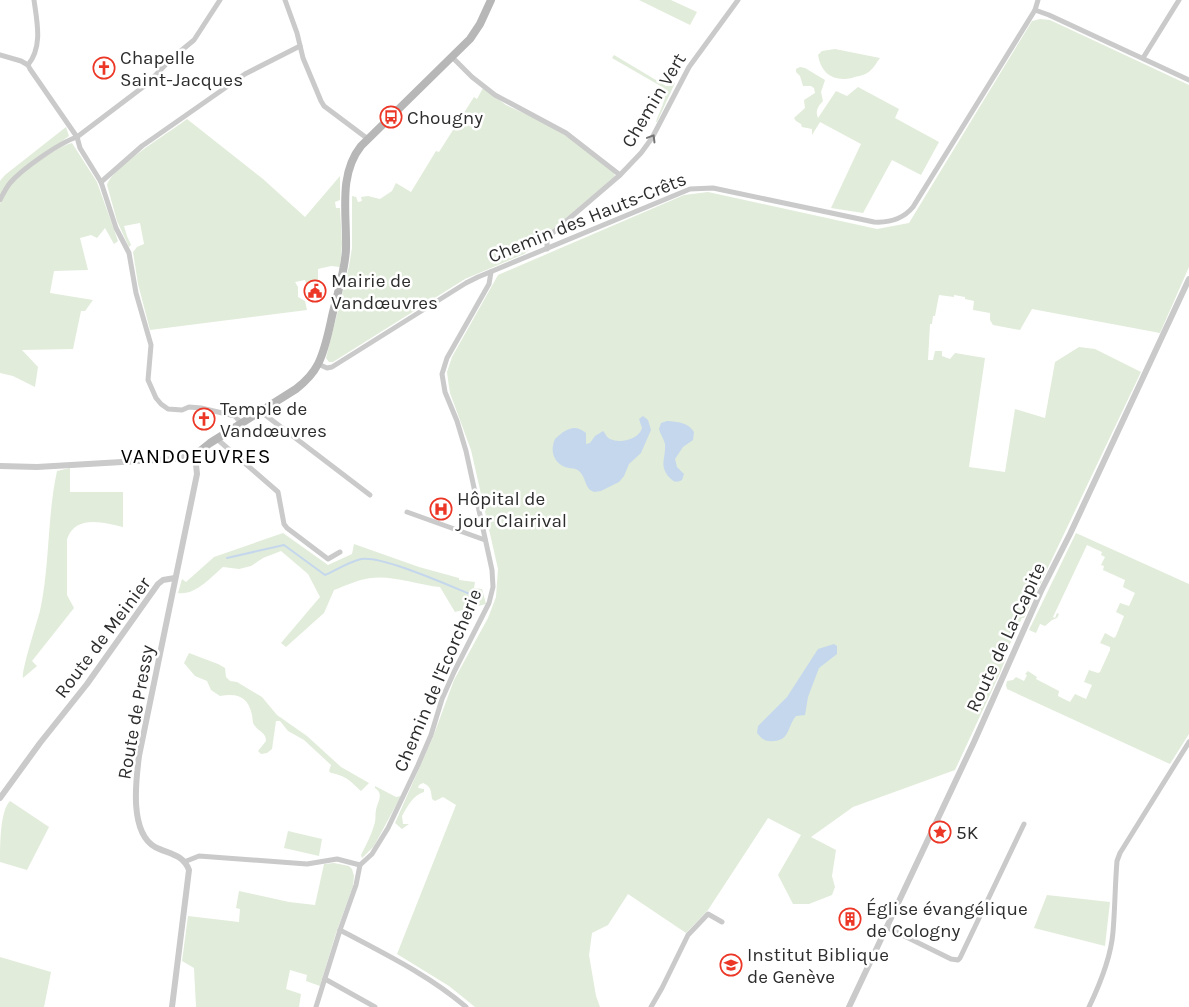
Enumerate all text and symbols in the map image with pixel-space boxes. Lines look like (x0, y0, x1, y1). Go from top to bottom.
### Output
place label: Chapelle Saint-Jacques (120, 47, 243, 91)
street label: Chemin Vert (617, 49, 691, 152)
church icon: Chapelle Saint-Jacques (92, 56, 116, 80)
bus stop icon: Chougny (379, 105, 403, 129)
place label: Chougny (407, 107, 483, 129)
one-way arrow (645, 134, 655, 143)
street label: Chemin des Hauts-Crêts (485, 168, 690, 268)
place label: Mairie de Vandœuvres (331, 270, 438, 314)
public building icon: Mairie de Vandœuvres (303, 279, 327, 303)
place label: Temple de Vandœuvres (220, 398, 327, 442)
church icon: Temple de Vandœuvres (192, 407, 216, 431)
district label: VANDOEUVRES (121, 444, 271, 468)
place label: Hôpital de jour Clairival (455, 488, 567, 532)
hospital icon: Hôpital de jour Clairival (429, 497, 453, 521)
street label: Route de La-Capite (962, 559, 1050, 716)
street label: Route de Meinier (50, 573, 156, 702)
street label: Chemin de l'Ecorcherie (389, 586, 486, 775)
street label: Route de Pressy (113, 643, 159, 781)
place icon: 5K (928, 820, 952, 844)
place label: 5K (956, 822, 979, 844)
place label: Église évangélique de Cologny (866, 897, 1028, 942)
building icon: Église évangélique de Cologny (838, 907, 862, 931)
place label: Institut Biblique de Genève (747, 944, 889, 988)
school or university icon: Institut Biblique de Genève (719, 953, 743, 977)

